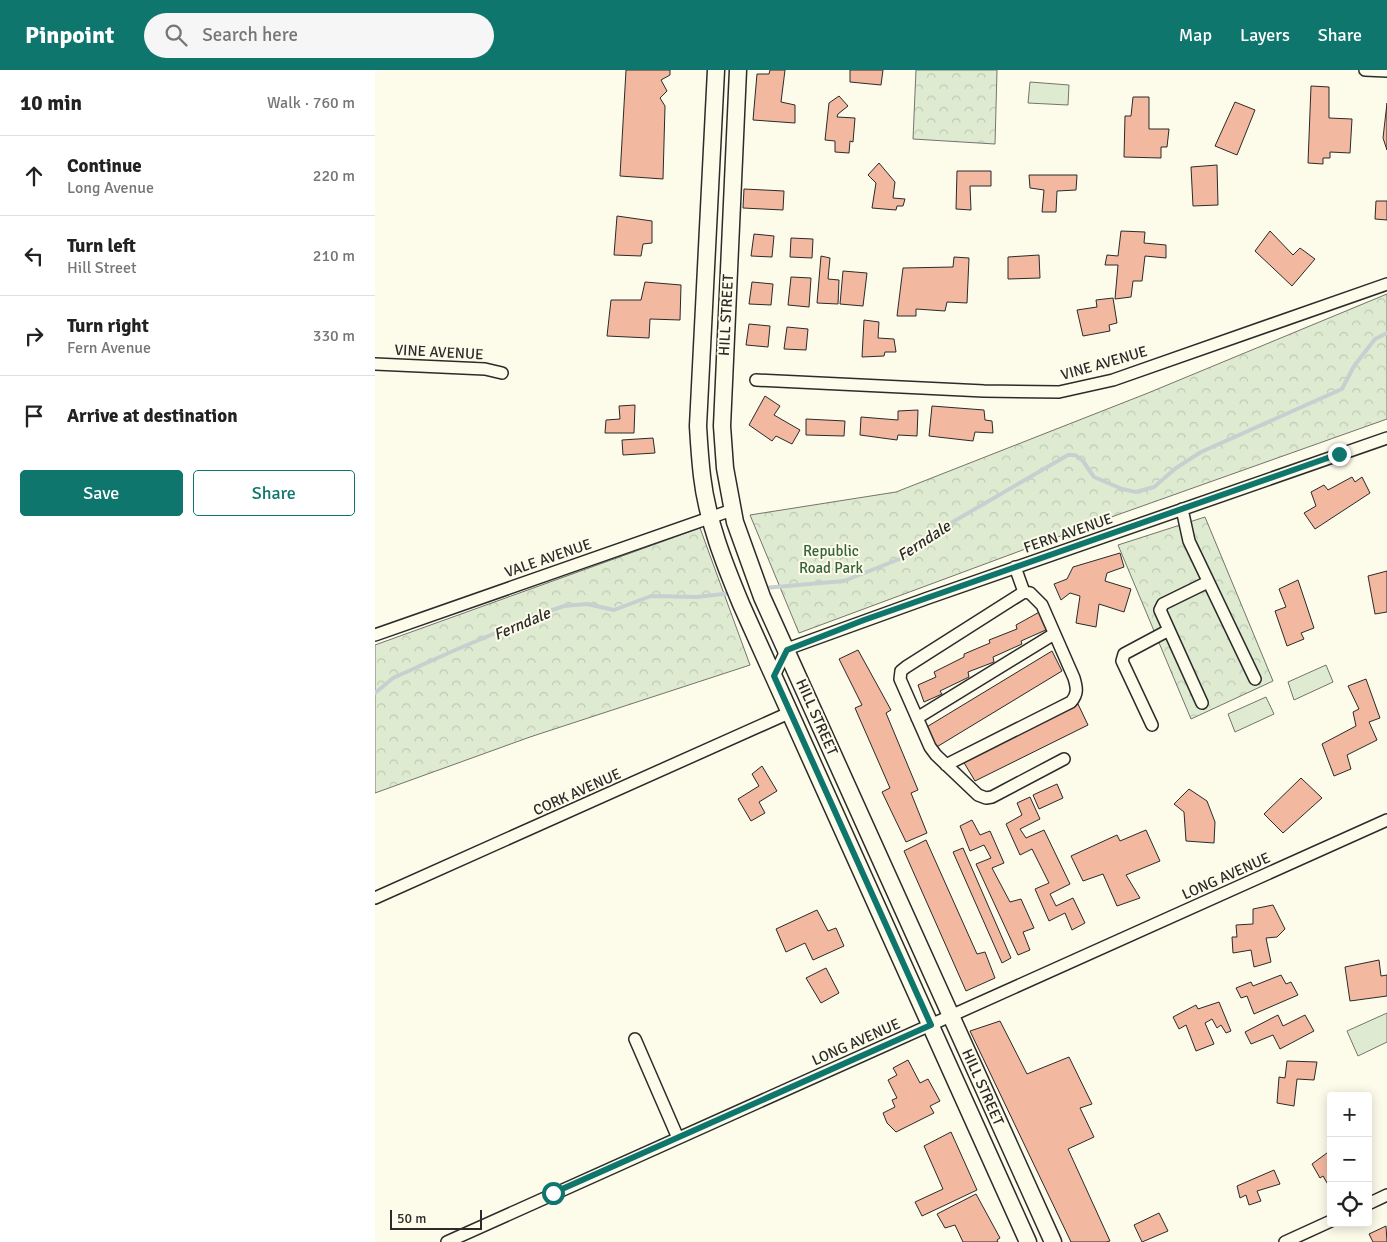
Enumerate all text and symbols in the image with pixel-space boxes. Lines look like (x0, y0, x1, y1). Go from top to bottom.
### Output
search box (144, 13, 494, 58)
text: Pinpoint (25, 20, 114, 50)
icon: search (162, 21, 190, 49)
text: Search here (202, 23, 298, 47)
text: Map (1179, 24, 1212, 46)
text: Layers (1240, 24, 1290, 46)
text: Share (1318, 24, 1362, 46)
text: 10 min (20, 90, 82, 116)
text: Walk · 760 m (267, 93, 355, 113)
text: Continue (67, 154, 142, 178)
icon: ahead (20, 162, 48, 190)
text: 220 m (313, 166, 355, 186)
text: Long Avenue (67, 178, 154, 198)
text: Turn left (67, 234, 136, 258)
icon: left (20, 242, 48, 270)
text: 210 m (313, 246, 355, 266)
text: Hill Street (67, 258, 137, 278)
street label: HILL STREET (715, 273, 737, 356)
text: Turn right (67, 314, 149, 338)
icon: right (20, 322, 48, 350)
text: 330 m (313, 326, 355, 346)
text: Fern Avenue (67, 338, 151, 358)
street label: VINE AVENUE (394, 341, 484, 363)
street label: VINE AVENUE (1059, 342, 1149, 384)
icon: arrive (20, 402, 48, 430)
text: Arrive at destination (67, 404, 238, 428)
route end (1328, 443, 1351, 466)
button: Save (20, 470, 183, 516)
button: Share (193, 470, 355, 516)
street label: FERN AVENUE (1021, 509, 1115, 557)
water label: Ferndale (894, 516, 955, 566)
street label: VALE AVENUE (502, 535, 594, 581)
park label: Republic Road Park (799, 542, 864, 577)
water label: Ferndale (491, 603, 554, 645)
street label: HILL STREET (792, 676, 842, 759)
street label: CORK AVENUE (530, 765, 624, 819)
street label: LONG AVENUE (1179, 849, 1273, 903)
street label: LONG AVENUE (809, 1015, 903, 1069)
street label: HILL STREET (958, 1046, 1008, 1129)
map controls (1327, 1092, 1372, 1227)
button: + (1327, 1092, 1372, 1137)
button: − (1327, 1137, 1372, 1182)
route start (542, 1182, 565, 1205)
button: locate (1327, 1182, 1372, 1227)
scale bar (390, 1207, 483, 1230)
text: 50 m (397, 1210, 426, 1227)

